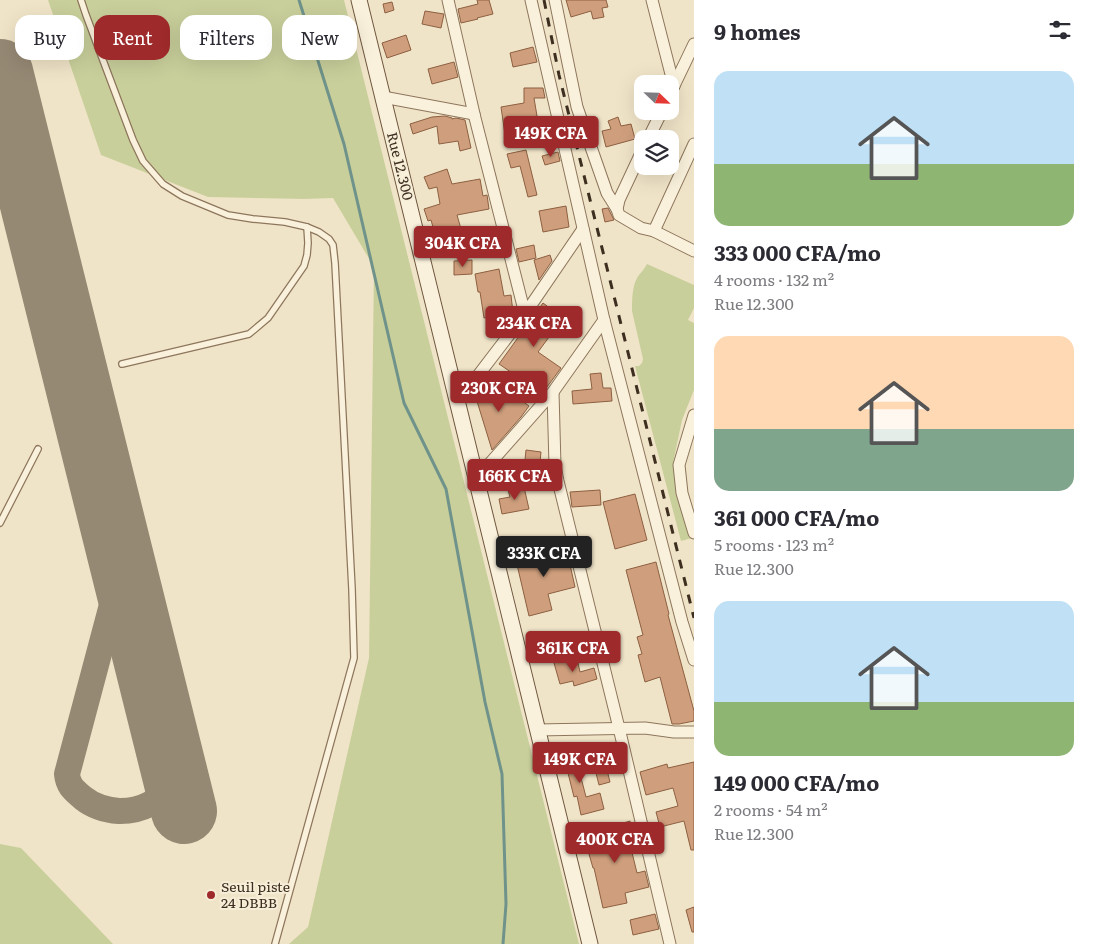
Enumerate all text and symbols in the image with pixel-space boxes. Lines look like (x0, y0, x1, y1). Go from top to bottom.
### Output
chip: Buy (15, 15, 84, 60)
chip: Rent (94, 15, 170, 60)
chip: Filters (180, 15, 272, 60)
chip: New (282, 15, 357, 60)
text: 9 homes (714, 15, 801, 46)
icon: filters (1046, 16, 1074, 44)
north arrow (634, 75, 679, 120)
map controls (634, 75, 679, 175)
icon: home (849, 103, 939, 193)
pin: 149K CFA (499, 116, 603, 158)
text: 149K CFA (515, 120, 587, 144)
street label: Rue 12.300 (383, 130, 419, 202)
button: layers (634, 130, 679, 175)
pin: 304K CFA (411, 226, 515, 268)
text: 304K CFA (425, 230, 501, 254)
text: 333 000 CFA/mo (714, 236, 881, 267)
text: 4 rooms · 132 m² (714, 267, 834, 291)
text: Rue 12.300 (714, 291, 794, 315)
pin: 234K CFA (482, 306, 586, 348)
text: 234K CFA (496, 310, 572, 334)
icon: home (849, 368, 939, 458)
pin: 230K CFA (447, 370, 551, 413)
text: 230K CFA (461, 375, 537, 399)
pin: 166K CFA (463, 458, 567, 501)
text: 166K CFA (478, 463, 552, 487)
text: 361 000 CFA/mo (714, 501, 879, 532)
text: 5 rooms · 123 m² (714, 532, 834, 556)
pin: 333K CFA (492, 536, 596, 578)
text: 333K CFA (507, 540, 581, 564)
text: Rue 12.300 (714, 556, 794, 580)
pin: 361K CFA (521, 630, 625, 673)
icon: home (849, 633, 939, 723)
text: 361K CFA (537, 635, 609, 659)
pin: 149K CFA (528, 742, 632, 784)
text: 149K CFA (544, 746, 616, 770)
text: 149 000 CFA/mo (714, 766, 879, 797)
text: 2 rooms · 54 m² (714, 797, 828, 821)
text: Rue 12.300 (714, 821, 794, 845)
pin: 400K CFA (563, 822, 667, 864)
text: 400K CFA (576, 826, 654, 850)
place label: Seuil piste 24 DBBB (221, 876, 290, 912)
marker: Seuil piste 24 DBBB (205, 889, 217, 901)

